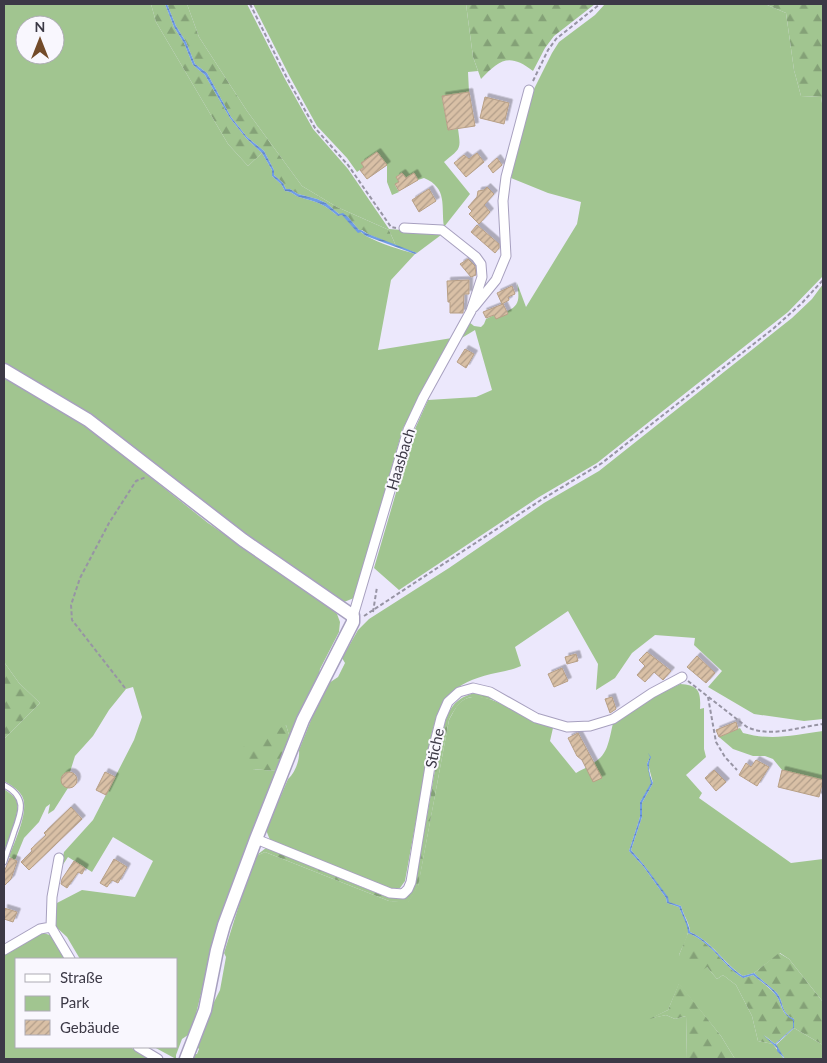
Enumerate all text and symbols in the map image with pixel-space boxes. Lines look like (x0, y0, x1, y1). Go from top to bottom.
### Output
north arrow (15, 15, 65, 65)
text: N (35, 18, 45, 35)
street label: Haasbach (382, 426, 418, 492)
street label: Stiche (421, 726, 447, 770)
legend (15, 958, 178, 1048)
text: Straße (60, 968, 103, 986)
text: Park (60, 993, 90, 1011)
text: Gebäude (60, 1018, 119, 1036)

